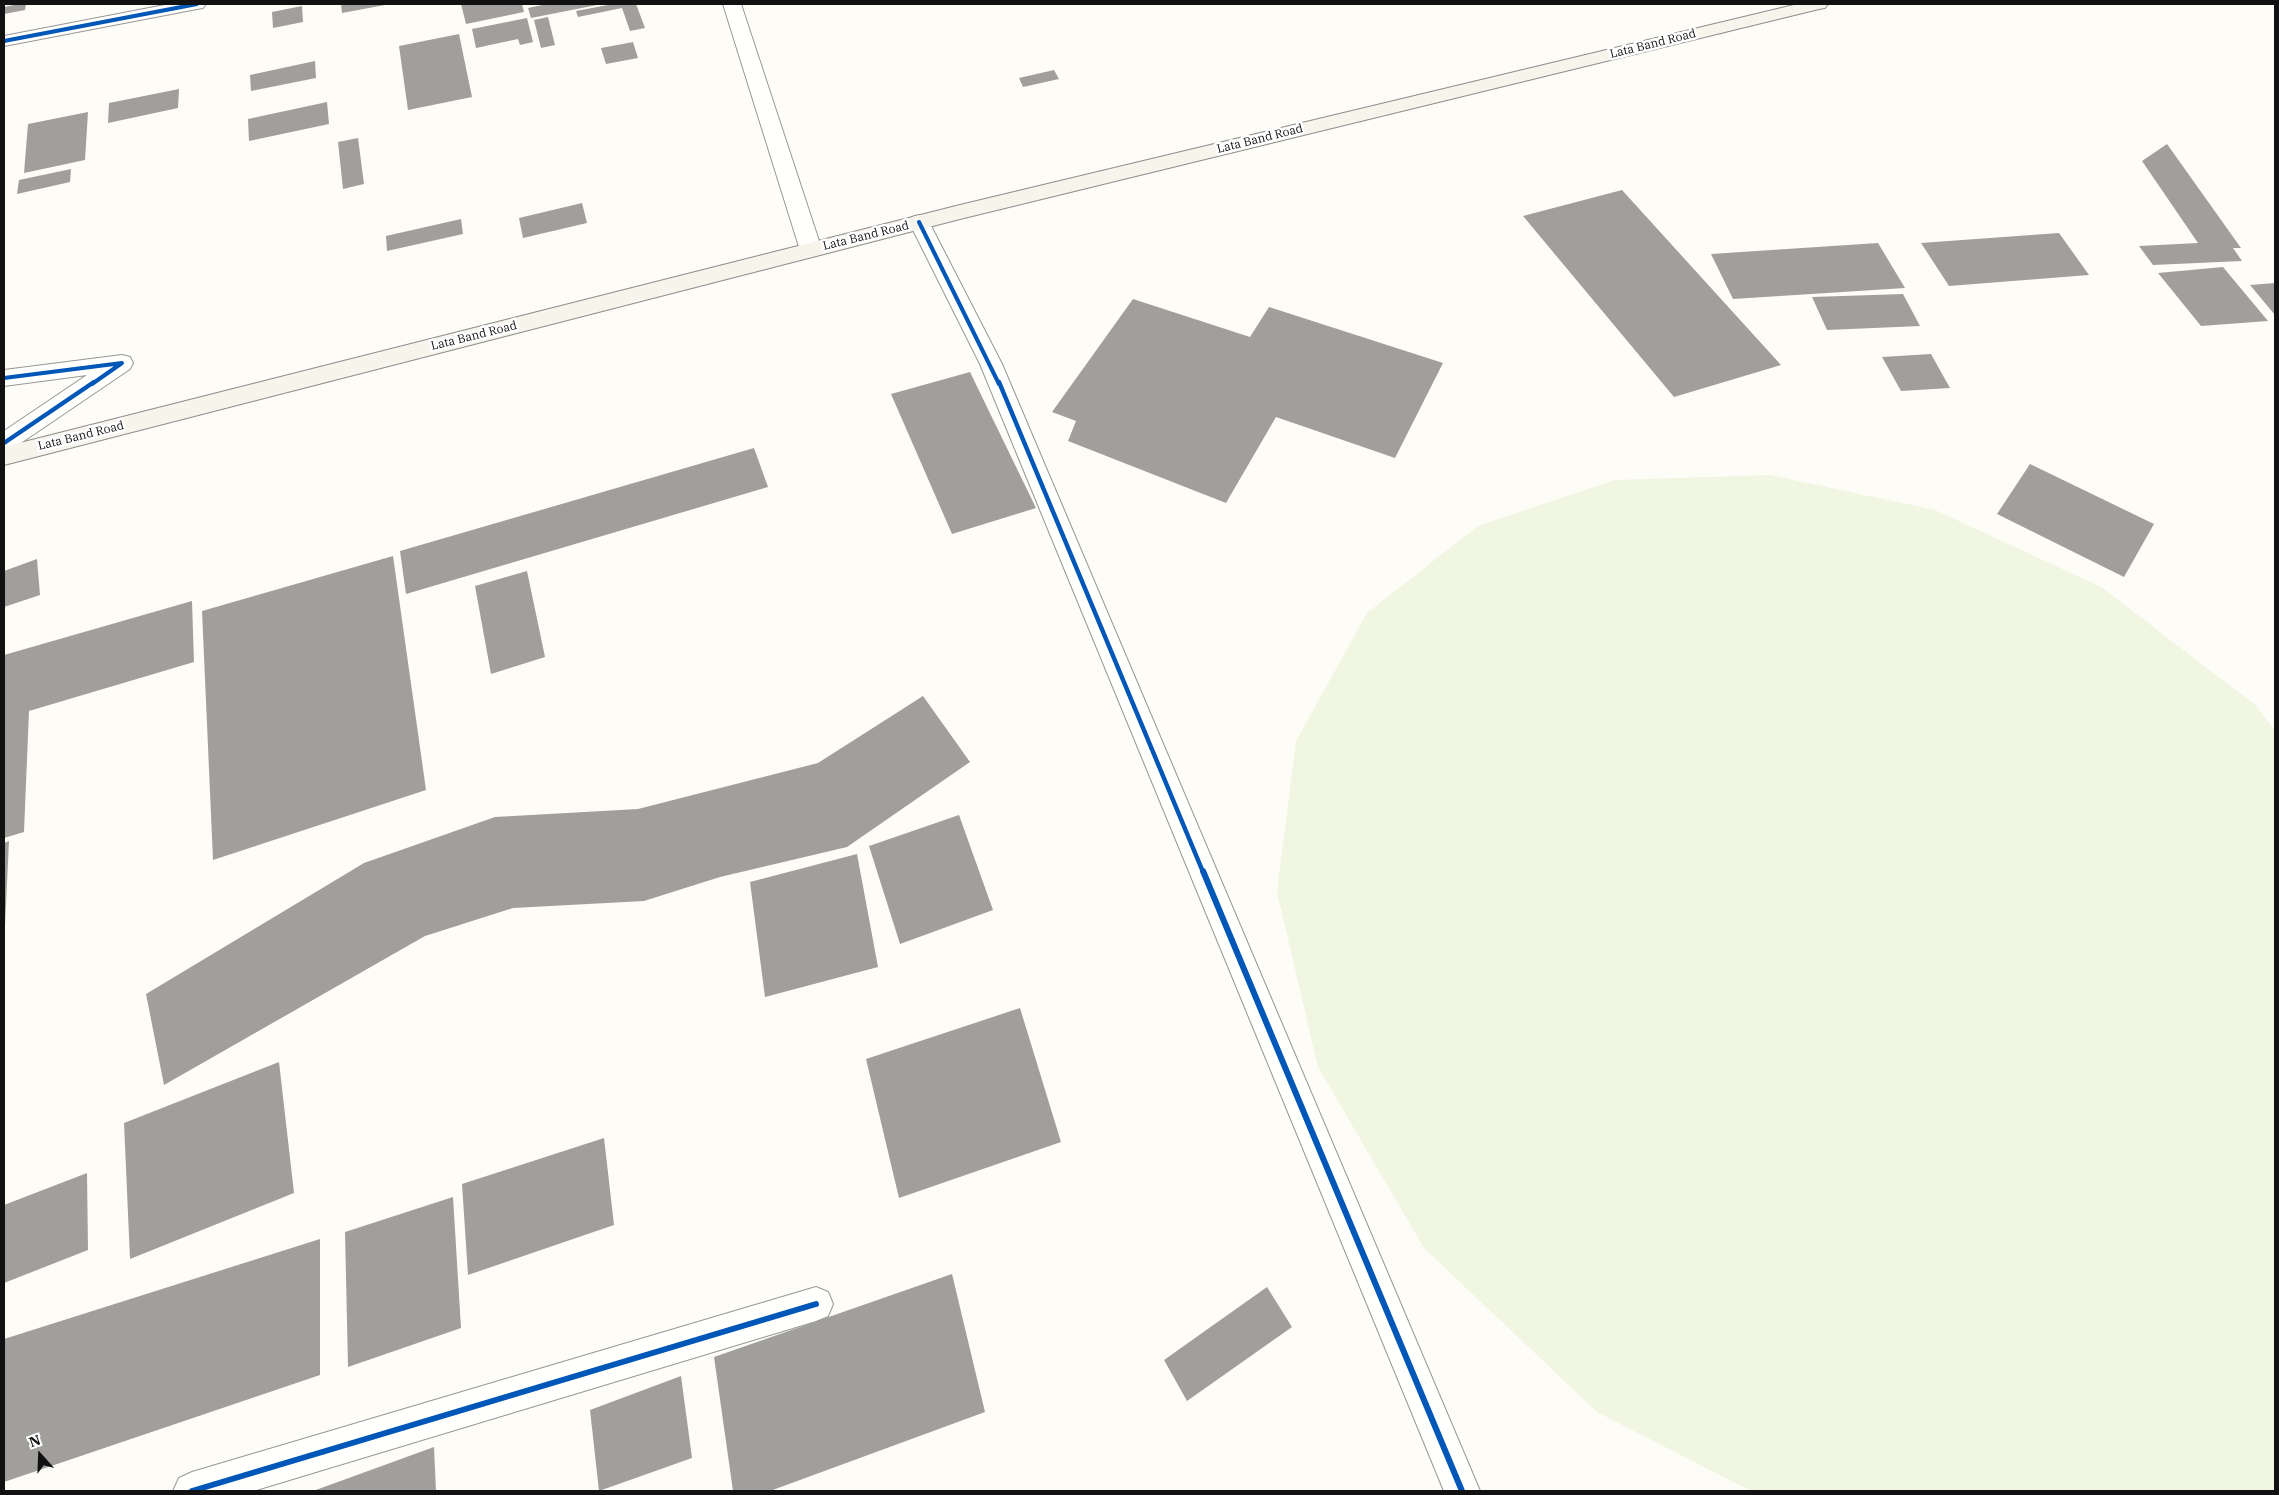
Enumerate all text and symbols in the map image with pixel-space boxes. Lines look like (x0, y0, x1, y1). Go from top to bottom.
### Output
street label: Lata Band Road (1609, 26, 1697, 62)
street label: Lata Band Road (1216, 121, 1304, 157)
street label: Lata Band Road (822, 218, 910, 254)
street label: Lata Band Road (430, 318, 518, 354)
street label: Lata Band Road (37, 418, 125, 454)
north arrow (15, 1430, 65, 1480)
text: N (27, 1431, 43, 1451)

